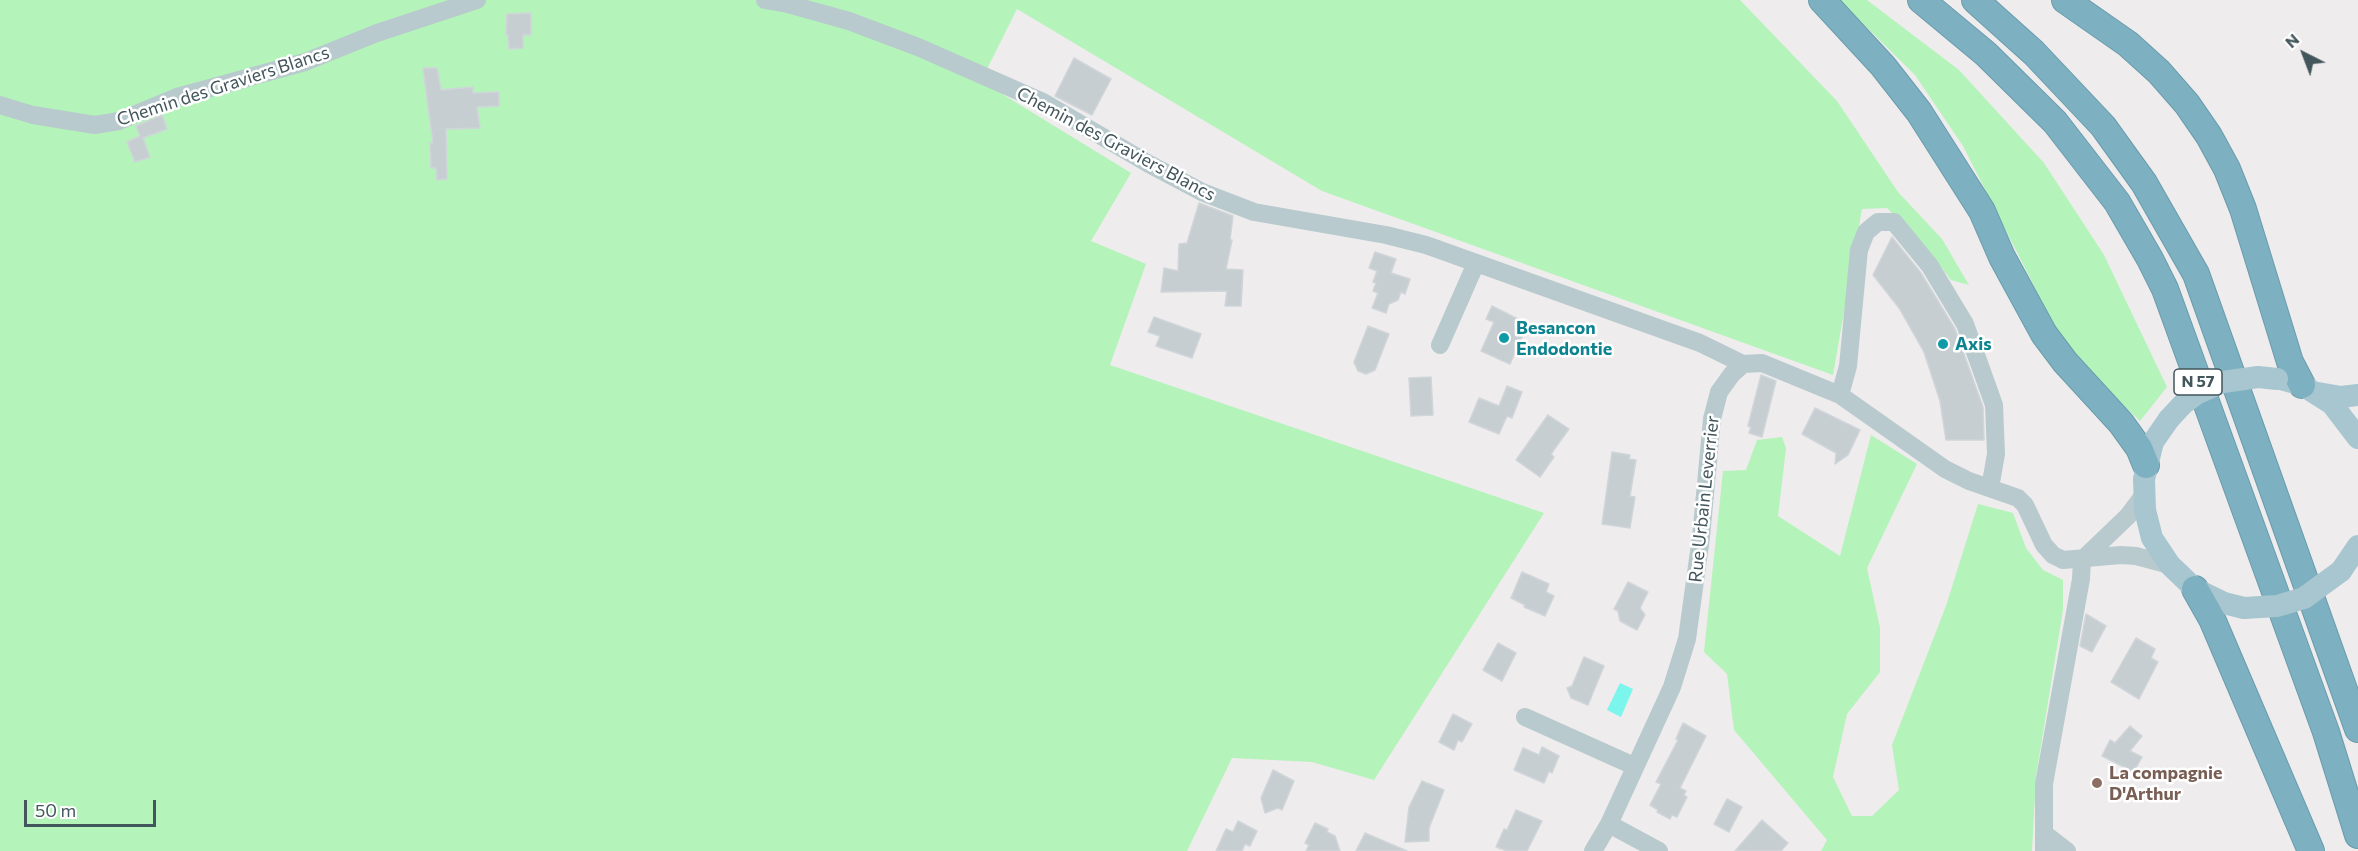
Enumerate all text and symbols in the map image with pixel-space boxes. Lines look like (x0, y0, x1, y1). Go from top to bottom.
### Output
north arrow (2274, 24, 2334, 84)
text: N (2281, 29, 2302, 51)
street label: Chemin des Graviers Blancs (114, 41, 332, 131)
street label: Chemin des Graviers Blancs (1013, 82, 1219, 206)
place label: Besancon Endodontie (1516, 317, 1612, 360)
marker: Besancon Endodontie (1497, 331, 1511, 345)
place label: Axis (1955, 333, 1992, 355)
marker: Axis (1936, 337, 1950, 351)
road number: N 57 (2174, 369, 2222, 395)
street label: Rue Urbain Leverrier (1685, 415, 1723, 583)
place label: La compagnie D'Arthur (2109, 762, 2222, 804)
marker: La compagnie D'Arthur (2090, 776, 2104, 790)
scale bar (27, 788, 159, 826)
text: 50 m (35, 799, 76, 821)

